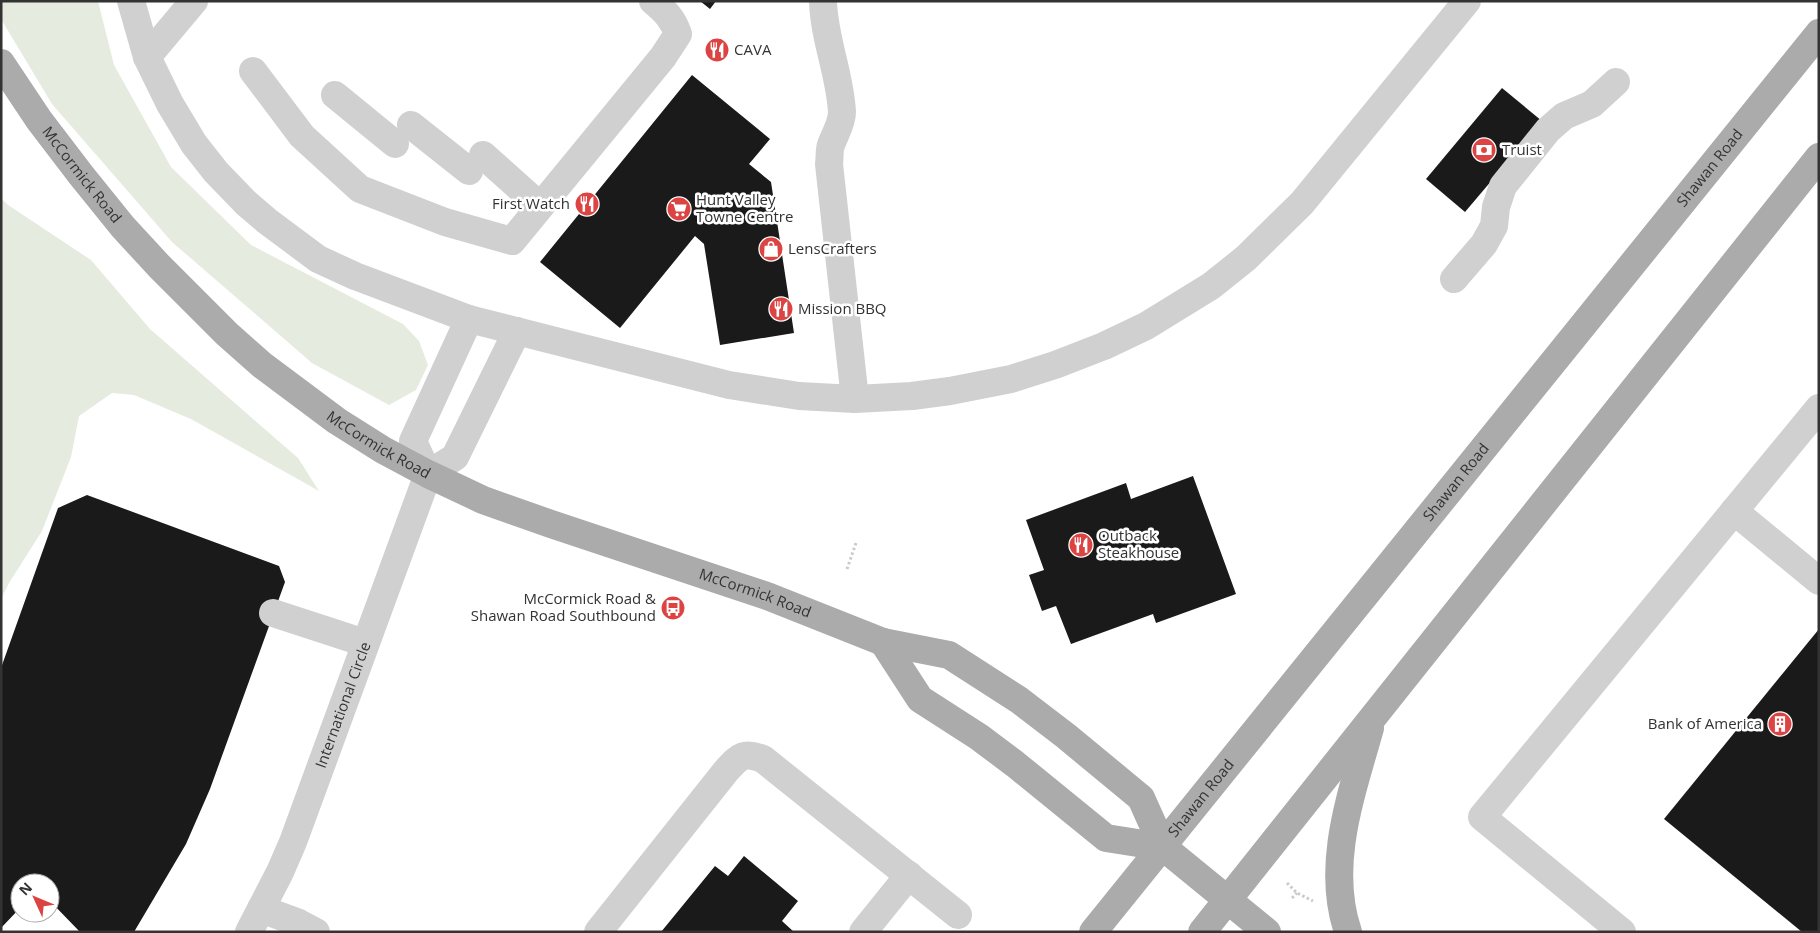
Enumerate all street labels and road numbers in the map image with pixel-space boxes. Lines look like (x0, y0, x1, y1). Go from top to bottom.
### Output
street label: McCormick Road (38, 122, 127, 227)
street label: Shawan Road (1672, 124, 1747, 211)
street label: McCormick Road (323, 406, 434, 483)
street label: Shawan Road (1418, 439, 1493, 525)
street label: McCormick Road (697, 563, 815, 622)
street label: International Circle (310, 639, 375, 771)
street label: Shawan Road (1163, 754, 1238, 841)

